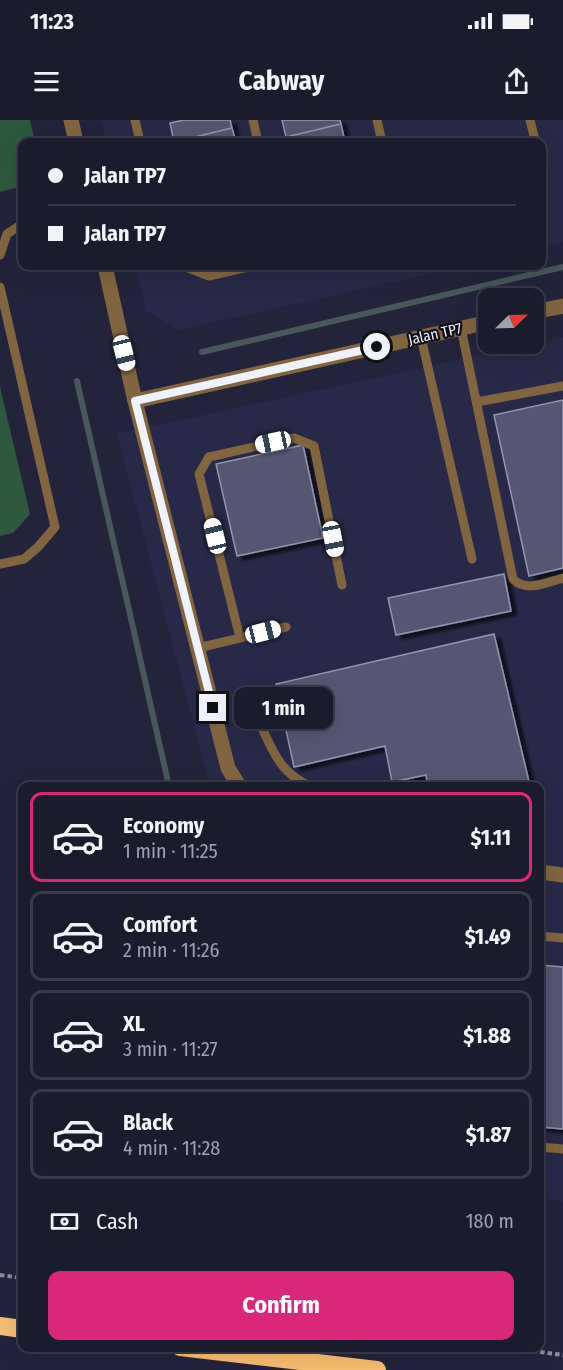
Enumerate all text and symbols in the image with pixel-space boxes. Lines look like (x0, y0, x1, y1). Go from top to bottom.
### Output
text: 11:23 (30, 8, 74, 35)
icon: menu (30, 65, 63, 98)
text: Cabway (239, 65, 324, 97)
icon: share (500, 65, 533, 98)
text: Jalan TP7 (84, 162, 166, 189)
text: Jalan TP7 (84, 220, 166, 247)
north arrow (478, 288, 544, 354)
map controls (478, 288, 544, 354)
street label: Jalan TP7 (406, 319, 464, 349)
car (111, 333, 137, 373)
route start (363, 333, 390, 360)
car (254, 429, 292, 455)
car (202, 516, 228, 556)
car (321, 520, 345, 558)
car (243, 619, 283, 645)
callout: 1 min (234, 687, 333, 729)
route end (199, 694, 226, 721)
text: 1 min (262, 696, 305, 720)
icon: car (51, 810, 105, 864)
text: Economy (123, 812, 204, 839)
text: $1.11 (470, 824, 511, 851)
text: 1 min · 11:25 (123, 839, 218, 863)
icon: car (51, 909, 105, 963)
text: Comfort (123, 911, 197, 938)
text: $1.49 (465, 923, 511, 950)
text: 2 min · 11:26 (123, 938, 219, 962)
icon: car (51, 1008, 105, 1062)
text: XL (123, 1010, 145, 1037)
text: $1.88 (463, 1022, 511, 1049)
text: 3 min · 11:27 (123, 1037, 218, 1061)
icon: car (51, 1107, 105, 1161)
text: Black (123, 1109, 173, 1136)
text: $1.87 (466, 1121, 511, 1148)
text: 4 min · 11:28 (123, 1136, 220, 1160)
icon: cash (48, 1205, 81, 1238)
text: Cash (96, 1208, 139, 1235)
text: 180 m (466, 1209, 514, 1233)
button: Confirm (48, 1271, 514, 1340)

